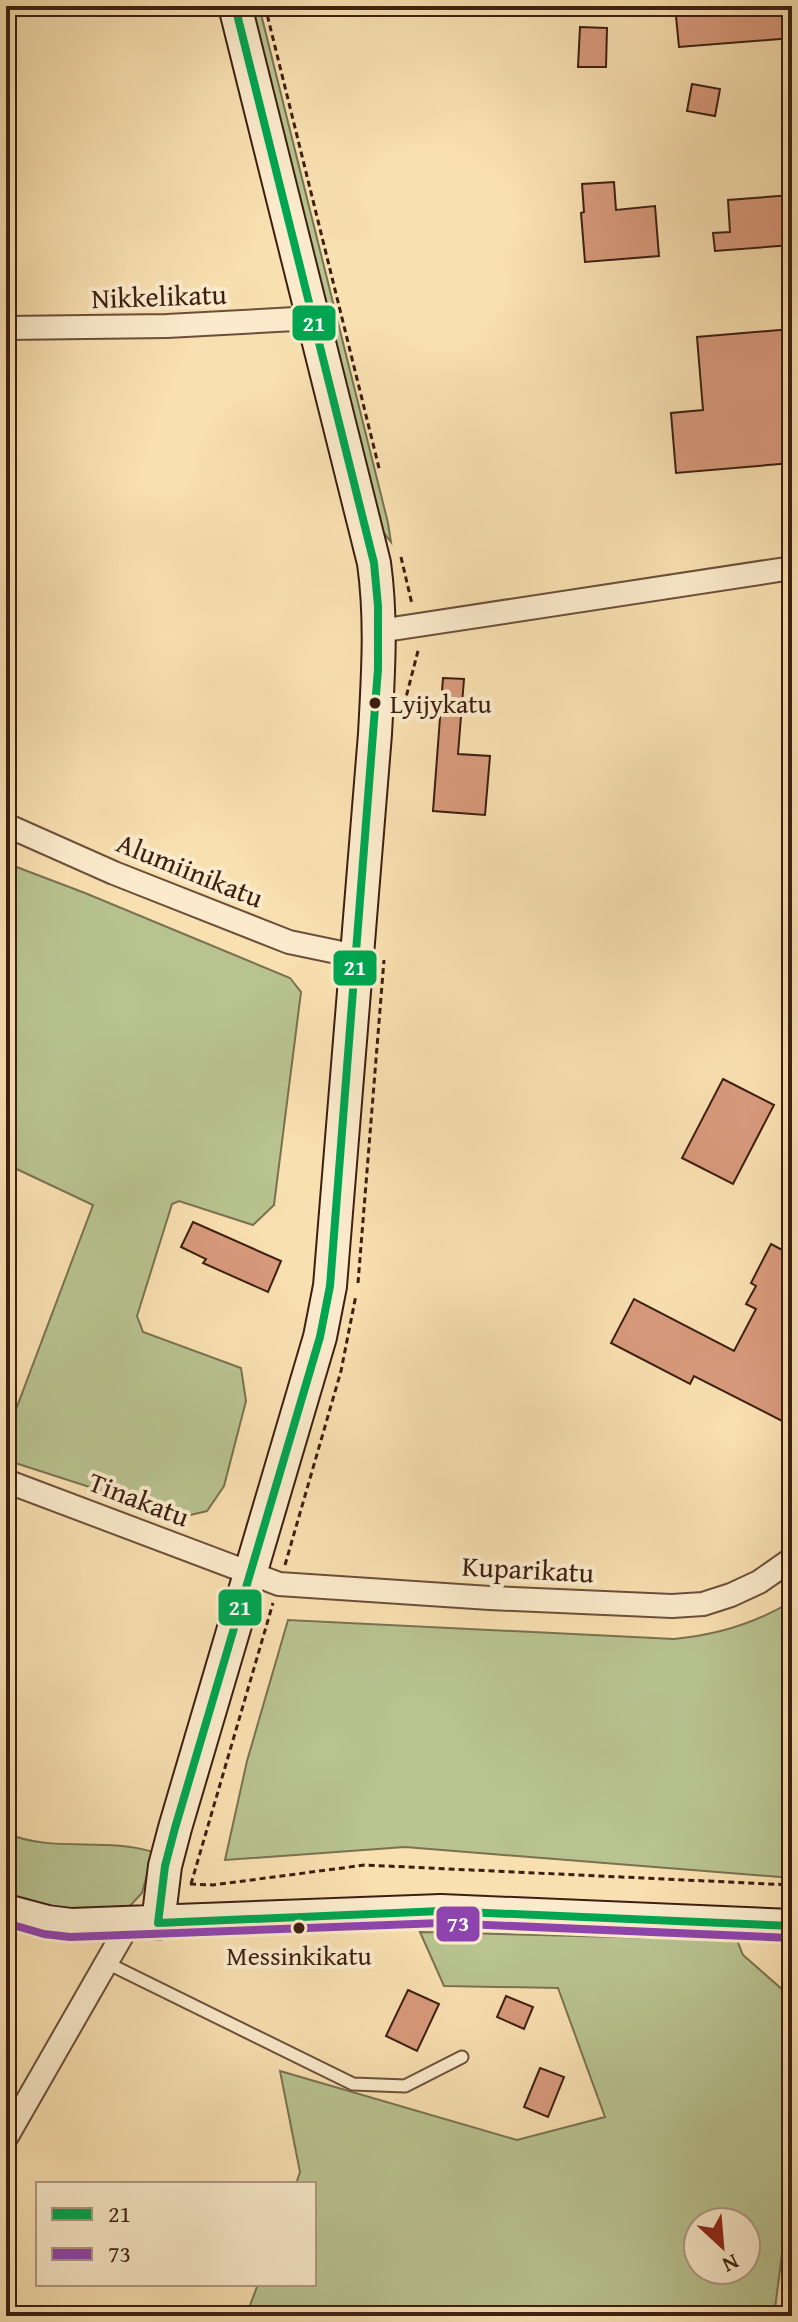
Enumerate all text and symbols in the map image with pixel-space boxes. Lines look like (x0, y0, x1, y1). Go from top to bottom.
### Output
street label: Nikkelikatu (91, 273, 227, 318)
line badge: 21 (291, 304, 337, 342)
text: 21 (303, 307, 325, 339)
place label: Lyijykatu (390, 684, 492, 723)
marker: Lyijykatu (367, 695, 383, 711)
street label: Alumiinikatu (111, 822, 270, 918)
line badge: 21 (332, 949, 378, 987)
text: 21 (344, 951, 366, 983)
street label: Tinakatu (83, 1461, 196, 1536)
street label: Kuparikatu (461, 1545, 595, 1592)
line badge: 21 (217, 1588, 263, 1627)
text: 21 (229, 1591, 251, 1623)
line badge: 73 (435, 1905, 481, 1943)
text: 73 (447, 1907, 469, 1939)
marker: Messinkikatu (291, 1920, 307, 1936)
place label: Messinkikatu (226, 1936, 372, 1975)
legend (36, 2182, 316, 2286)
text: 21 (108, 2196, 131, 2231)
north arrow (682, 2206, 762, 2286)
text: 73 (108, 2236, 131, 2271)
text: N (717, 2246, 744, 2282)

